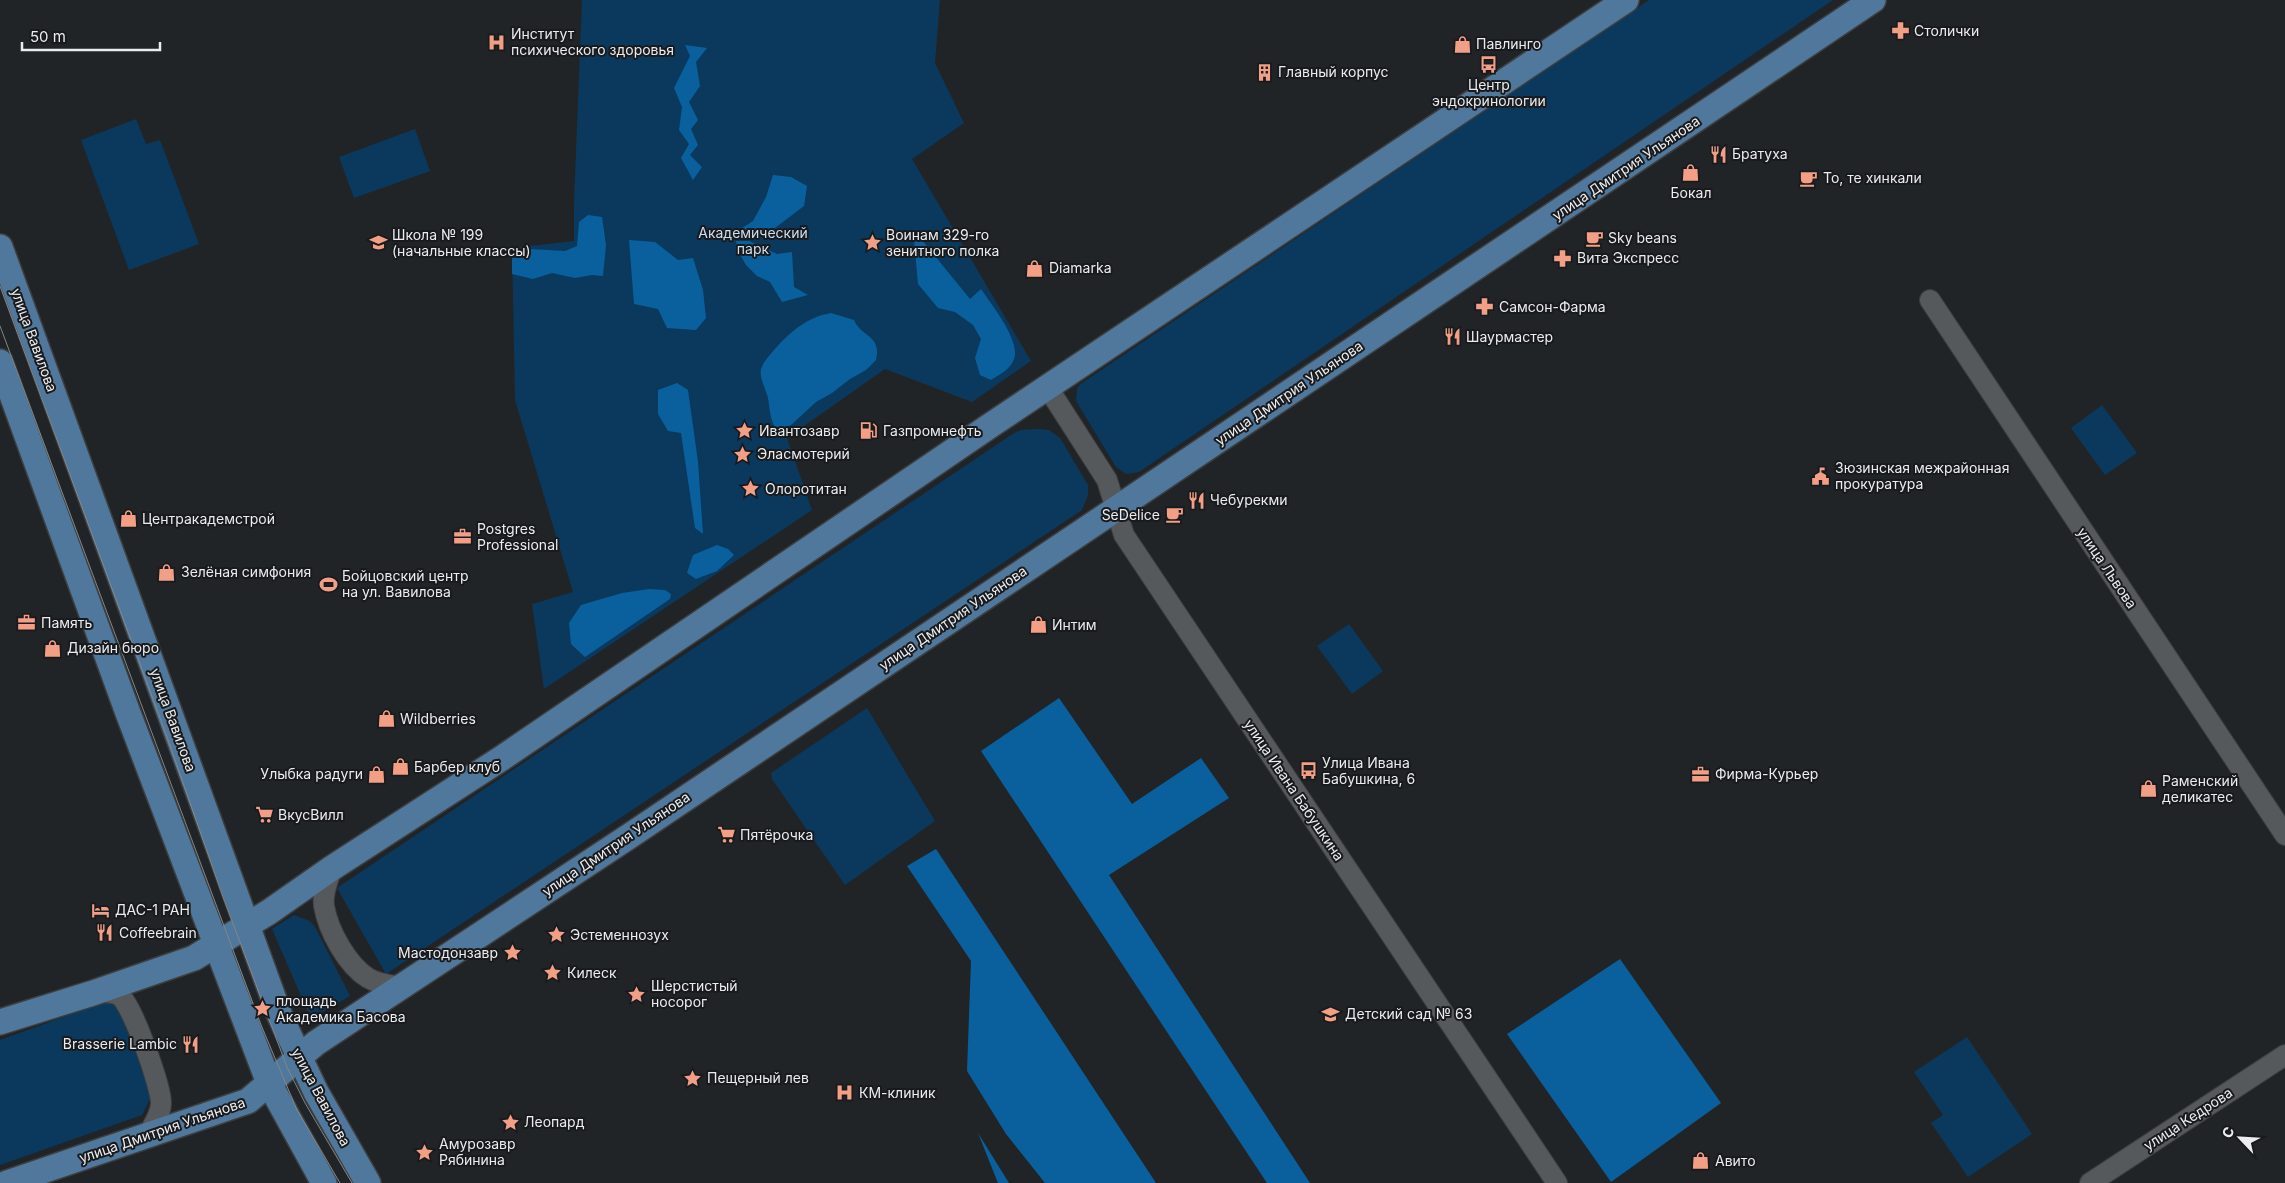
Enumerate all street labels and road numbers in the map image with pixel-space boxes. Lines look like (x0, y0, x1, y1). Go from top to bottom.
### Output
street label: улица Дмитрия Ульянова (1549, 112, 1703, 223)
street label: улица Вавилова (8, 286, 61, 394)
street label: улица Дмитрия Ульянова (1212, 337, 1366, 448)
street label: улица Львова (2074, 524, 2141, 611)
street label: улица Дмитрия Ульянова (876, 562, 1030, 673)
street label: улица Вавилова (147, 666, 200, 774)
street label: улица Ивана Бабушкина (1241, 716, 1348, 864)
street label: улица Дмитрия Ульянова (539, 788, 693, 899)
street label: улица Вавилова (288, 1045, 355, 1149)
street label: улица Кедрова (2140, 1084, 2235, 1154)
street label: улица Дмитрия Ульянова (77, 1093, 247, 1166)

